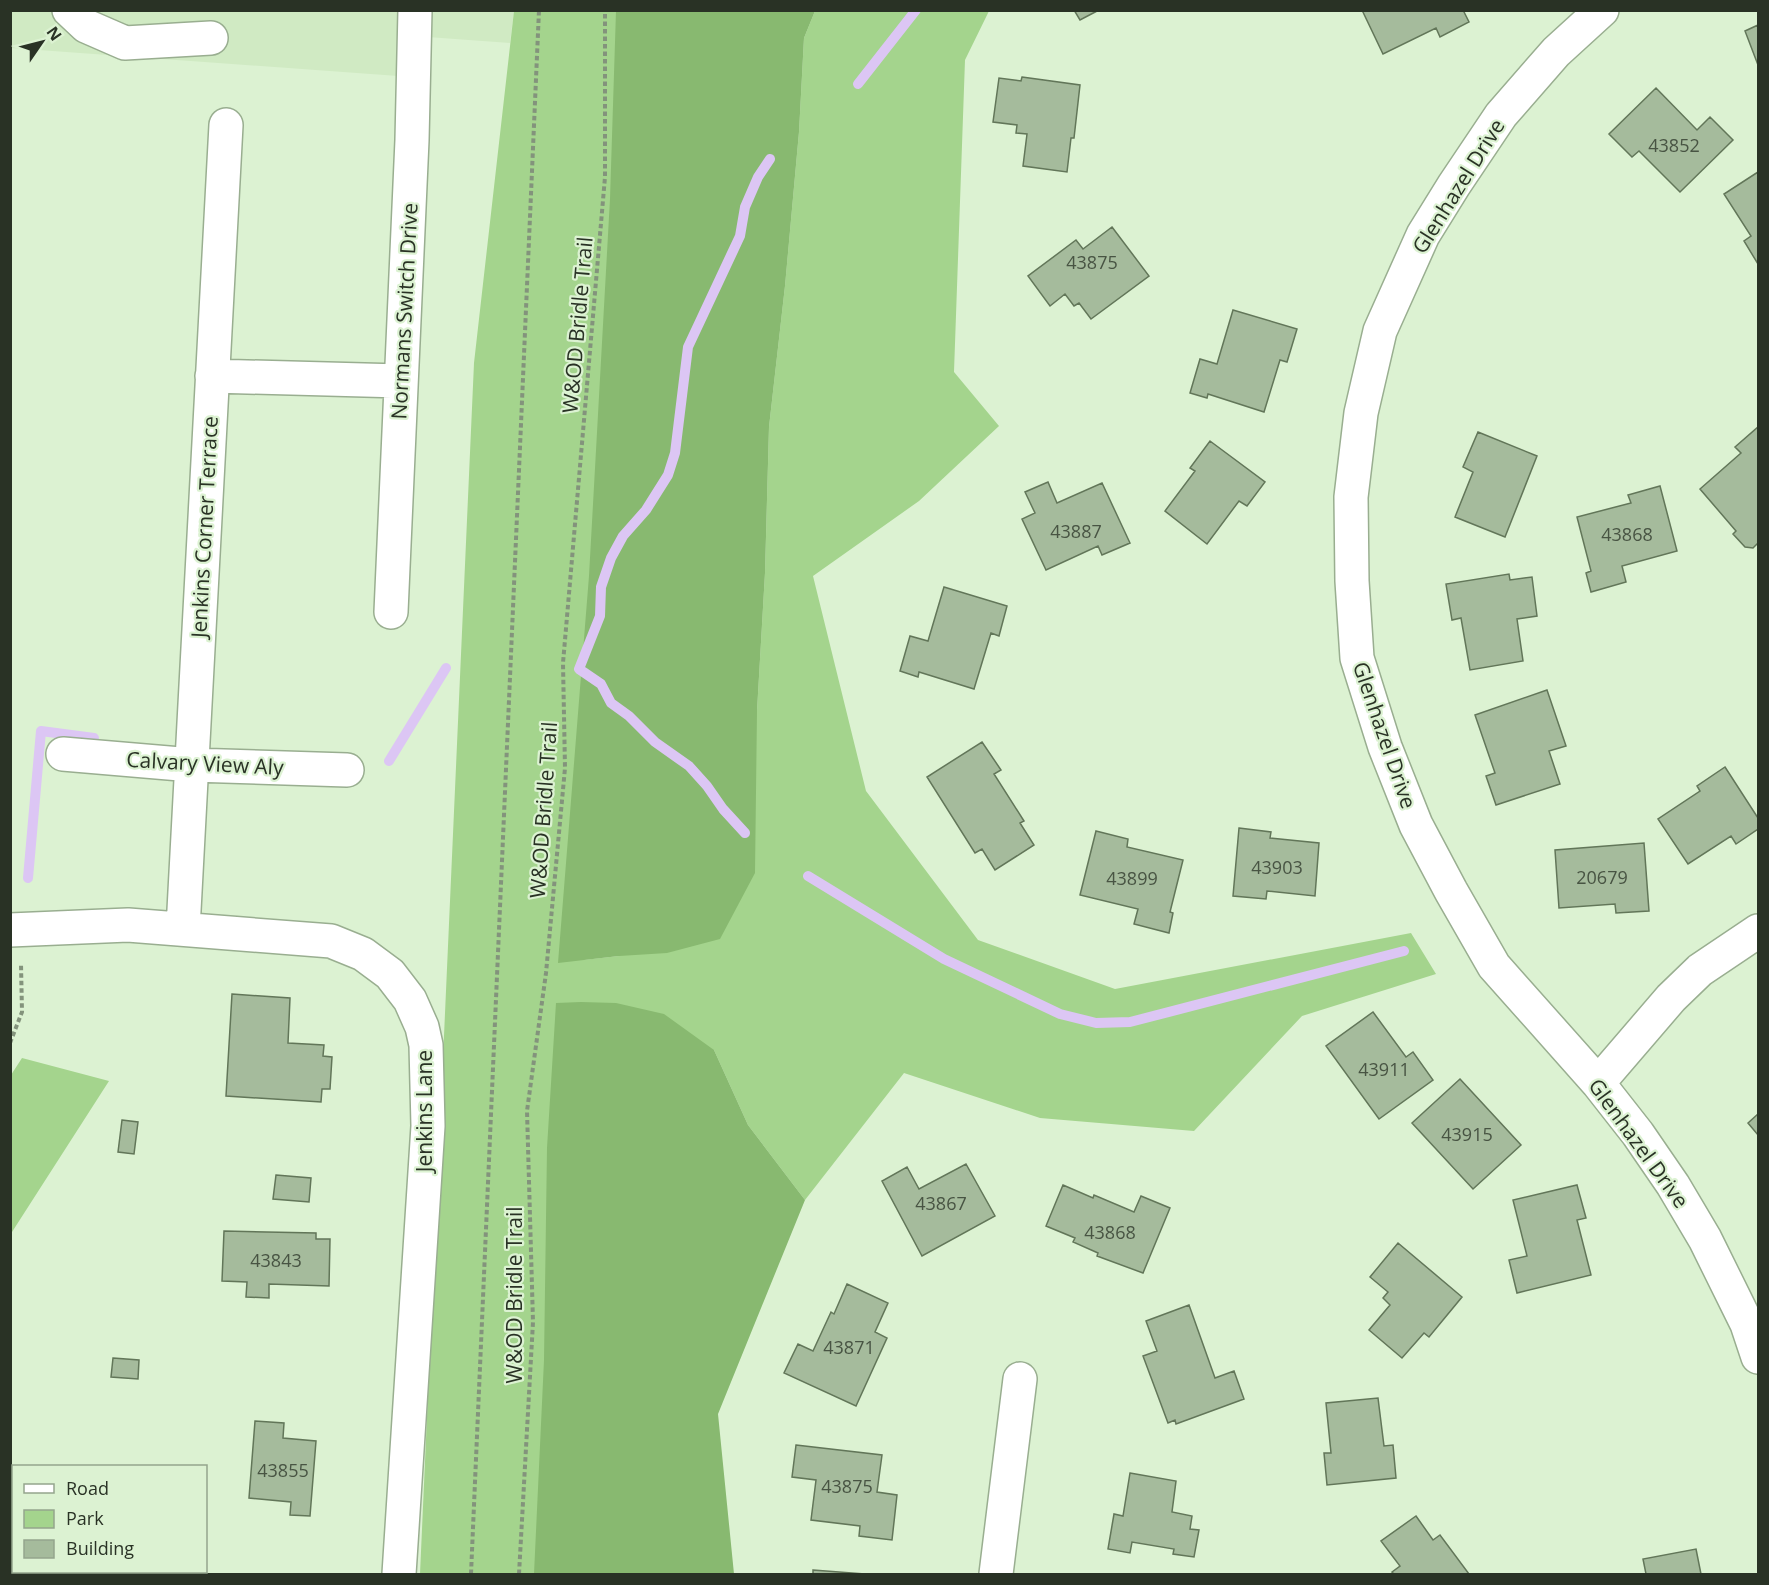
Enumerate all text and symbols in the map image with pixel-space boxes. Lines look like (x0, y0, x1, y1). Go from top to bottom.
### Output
north arrow (12, 12, 72, 72)
text: N (42, 22, 67, 45)
street label: Glenhazel Drive (1405, 113, 1511, 259)
house number: 43852 (1648, 133, 1700, 157)
street label: Normans Switch Drive (384, 202, 424, 420)
street label: W&OD Bridle Trail (555, 236, 599, 414)
house number: 43875 (1066, 250, 1118, 274)
street label: Jenkins Corner Terrace (184, 415, 224, 641)
house number: 43887 (1050, 519, 1102, 543)
house number: 43868 (1601, 522, 1653, 546)
street label: Glenhazel Drive (1347, 658, 1423, 812)
street label: W&OD Bridle Trail (523, 721, 563, 899)
street label: Calvary View Aly (126, 745, 285, 781)
house number: 43903 (1251, 855, 1303, 879)
house number: 20679 (1576, 865, 1628, 889)
house number: 43899 (1106, 866, 1158, 890)
street label: Jenkins Lane (410, 1050, 438, 1174)
house number: 43911 (1358, 1057, 1410, 1081)
street label: Glenhazel Drive (1583, 1073, 1695, 1213)
house number: 43915 (1441, 1122, 1493, 1146)
house number: 43867 (915, 1191, 967, 1215)
street label: W&OD Bridle Trail (500, 1207, 528, 1383)
house number: 43868 (1084, 1220, 1136, 1244)
house number: 43843 (250, 1248, 302, 1272)
house number: 43871 (823, 1335, 875, 1359)
house number: 43855 (257, 1458, 309, 1482)
legend (12, 1465, 207, 1573)
house number: 43875 (821, 1474, 873, 1498)
text: Road (66, 1476, 109, 1500)
text: Park (66, 1506, 104, 1530)
text: Building (66, 1536, 134, 1560)

